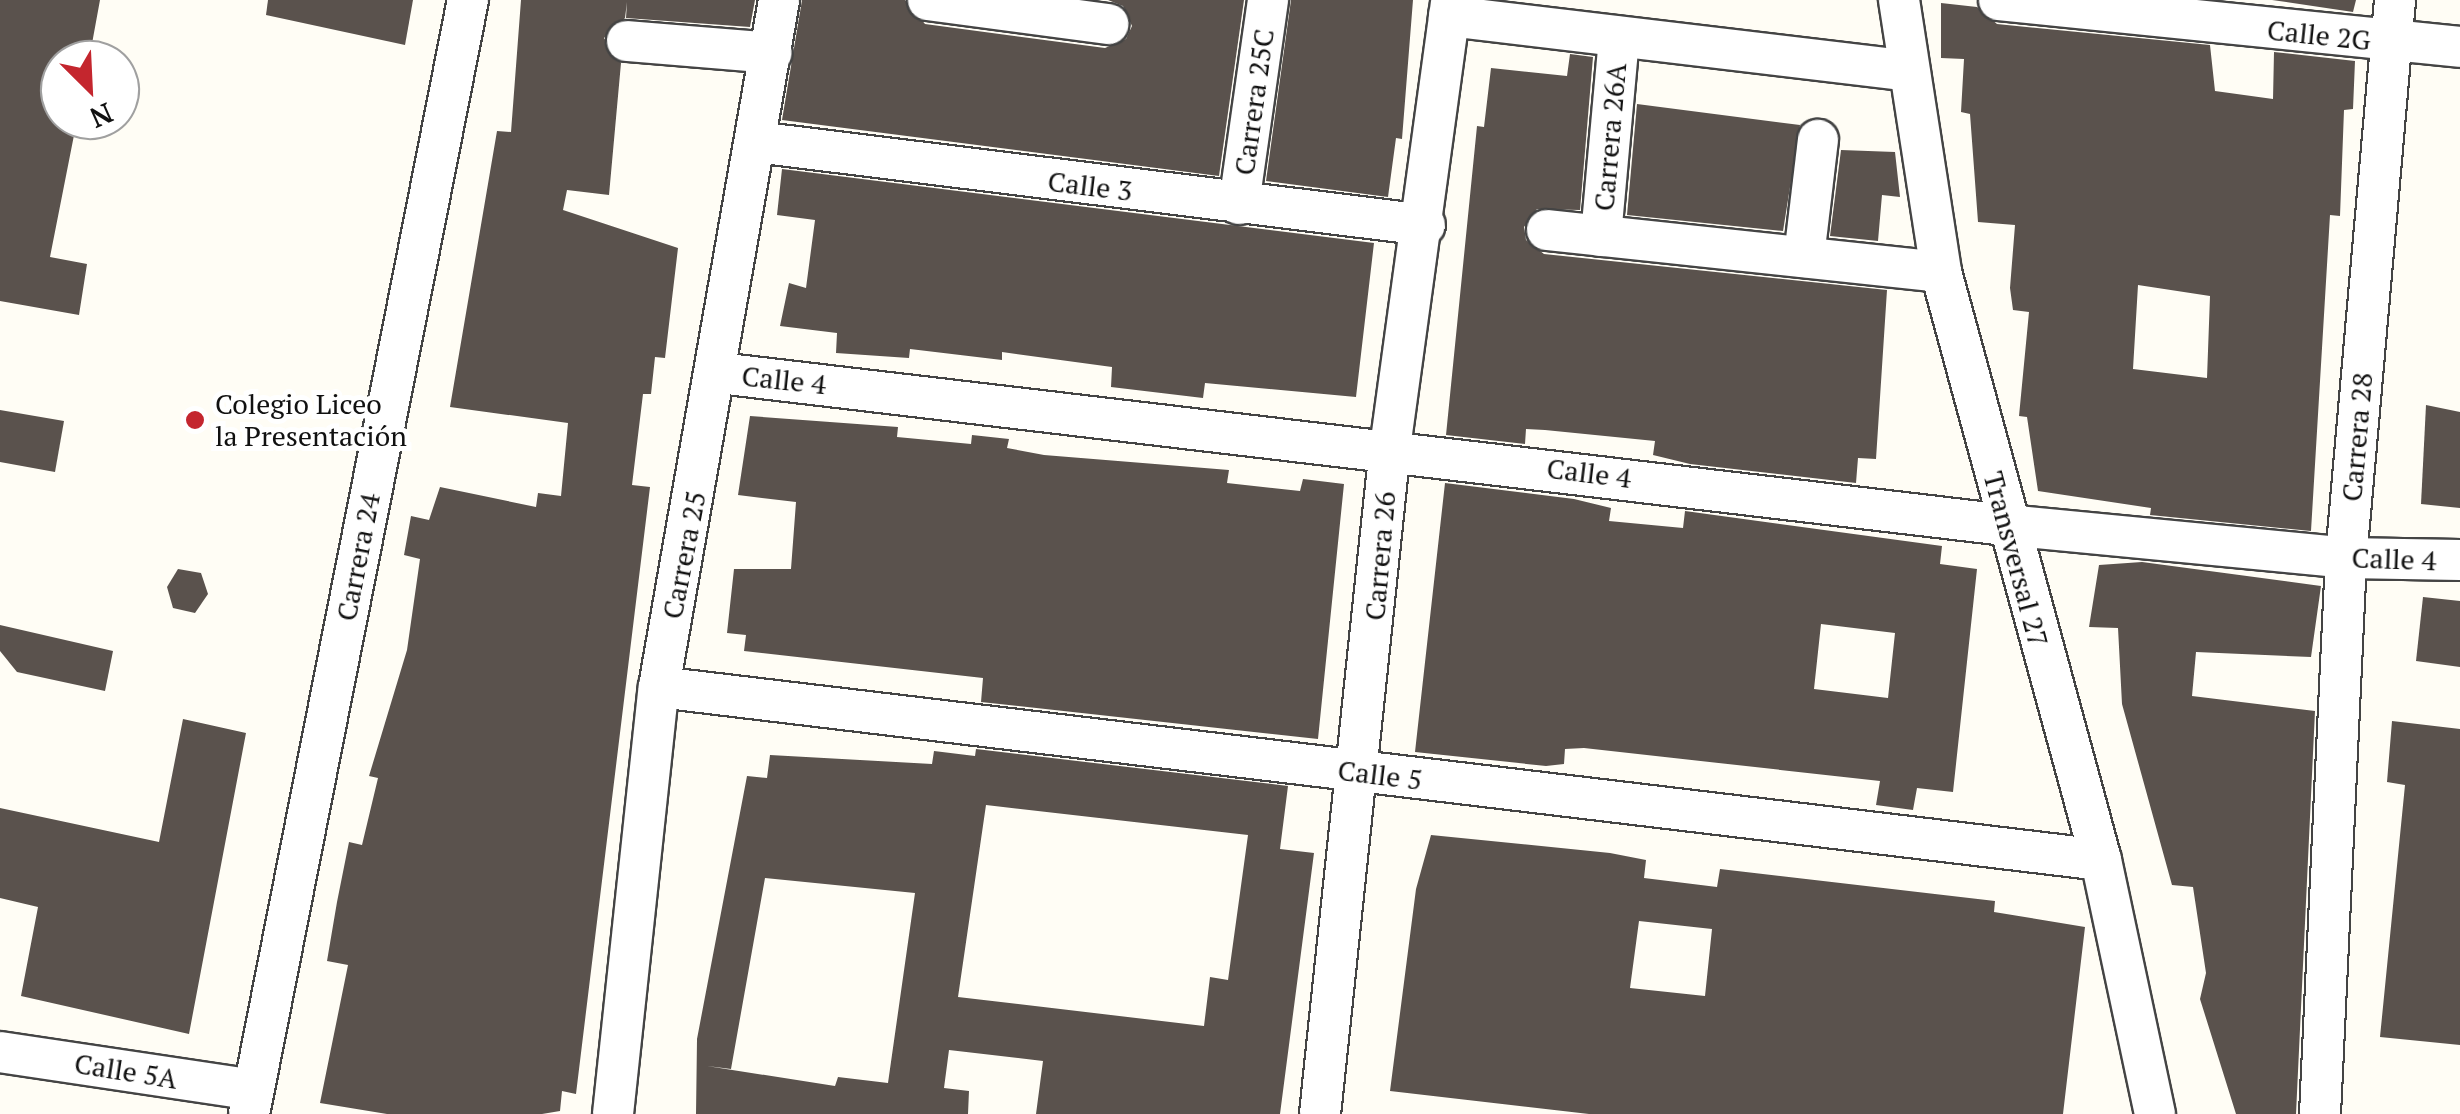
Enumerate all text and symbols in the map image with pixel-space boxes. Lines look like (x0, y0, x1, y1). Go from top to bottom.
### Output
street label: Calle 2G (2265, 13, 2373, 57)
street label: Carrera 25C (1227, 27, 1281, 177)
north arrow (40, 40, 140, 140)
street label: Carrera 26A (1587, 62, 1633, 212)
text: N (84, 95, 119, 137)
street label: Calle 3 (1046, 164, 1134, 208)
street label: Calle 4 (740, 359, 828, 401)
street label: Carrera 28 (2335, 371, 2379, 503)
place label: Colegio Liceo la Presentación (215, 387, 407, 453)
marker: Colegio Liceo la Presentación (184, 409, 206, 431)
street label: Calle 4 (1545, 451, 1633, 495)
street label: Transversal 27 (1976, 468, 2056, 650)
street label: Carrera 25 (655, 488, 713, 622)
street label: Carrera 24 (329, 490, 387, 624)
street label: Carrera 26 (1358, 490, 1402, 622)
street label: Calle 4 (2351, 541, 2437, 577)
street label: Calle 5 (1336, 753, 1424, 797)
street label: Calle 5A (72, 1046, 180, 1096)

